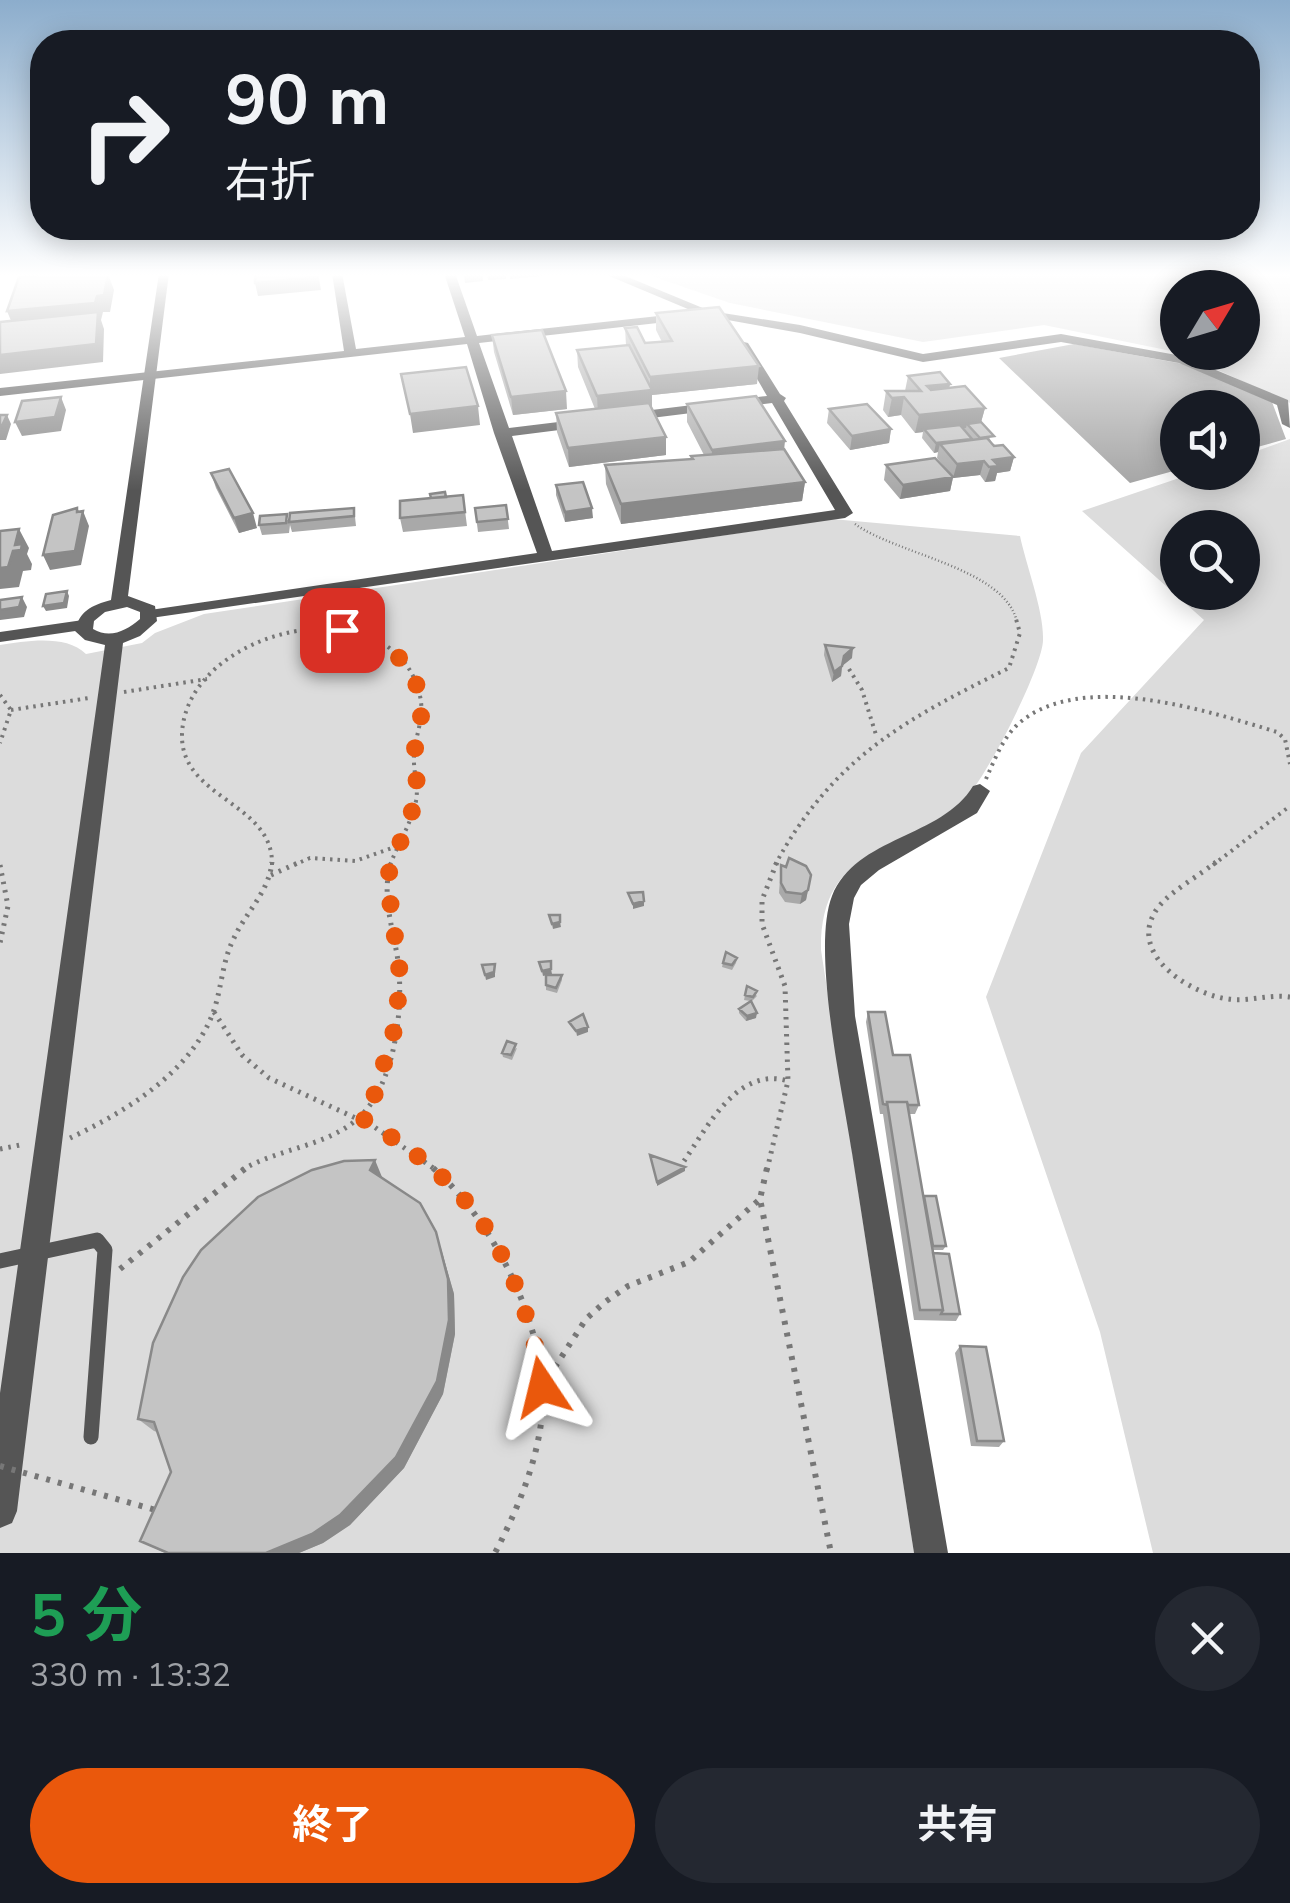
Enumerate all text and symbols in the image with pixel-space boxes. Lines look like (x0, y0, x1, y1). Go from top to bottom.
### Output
text: 90 m (225, 53, 389, 149)
icon: right (60, 70, 190, 200)
text: 右折 (225, 151, 315, 212)
north arrow (1160, 270, 1260, 370)
map controls (1160, 270, 1260, 610)
button: sound (1160, 390, 1260, 490)
button: search (1160, 510, 1260, 610)
pin (300, 588, 385, 673)
icon: arrive (315, 603, 370, 658)
position arrow (490, 1335, 594, 1439)
text: 5 分 (30, 1575, 142, 1657)
button: close (1155, 1586, 1260, 1691)
text: 330 m · 13:32 (30, 1654, 231, 1697)
button: 終了 (30, 1768, 635, 1883)
button: 共有 (655, 1768, 1260, 1883)

